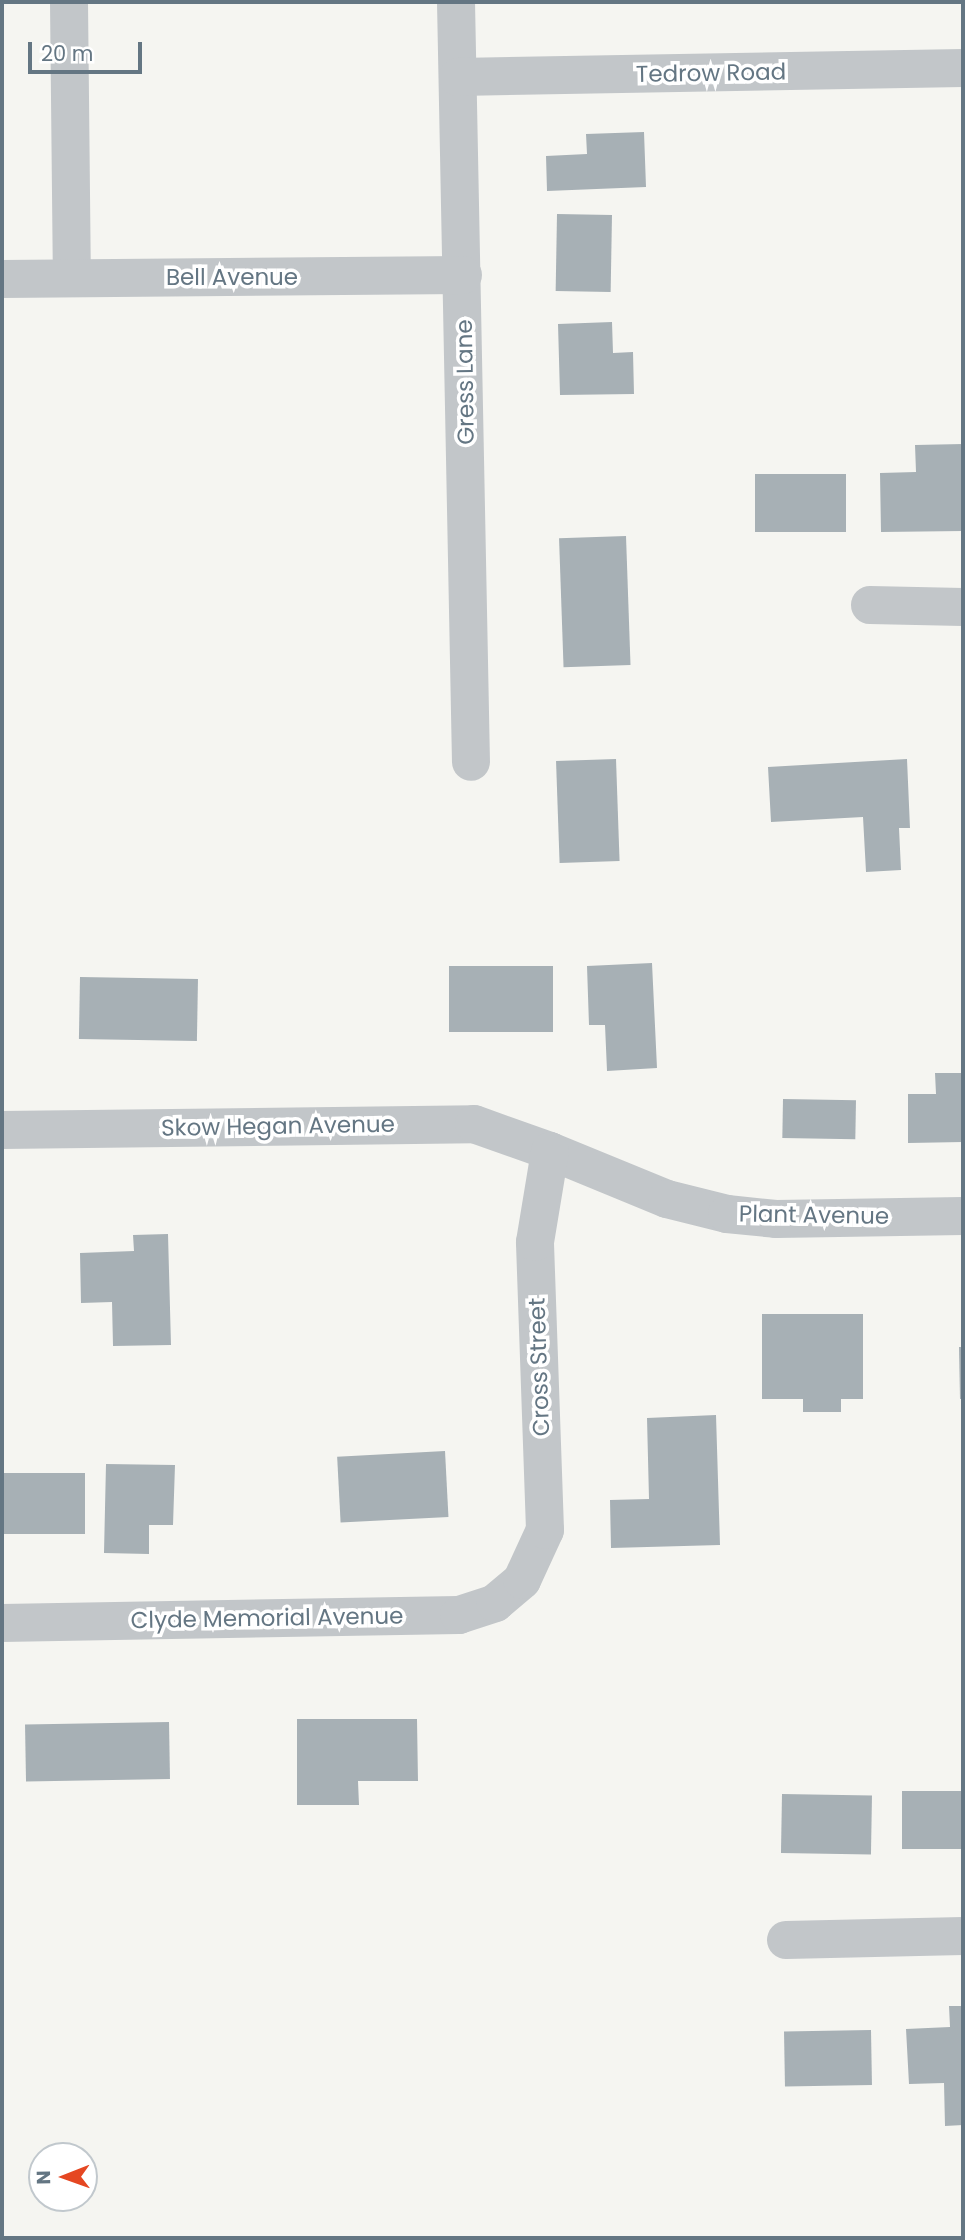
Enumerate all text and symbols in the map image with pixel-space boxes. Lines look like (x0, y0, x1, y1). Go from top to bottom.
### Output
scale bar (32, 28, 145, 72)
text: 20 m (41, 39, 94, 68)
street label: Tedrow Road (636, 58, 786, 88)
street label: Bell Avenue (166, 263, 298, 291)
street label: Gress Lane (450, 319, 480, 445)
street label: Skow Hegan Avenue (161, 1110, 395, 1142)
street label: Plant Avenue (739, 1200, 889, 1230)
street label: Cross Street (523, 1297, 555, 1437)
street label: Clyde Memorial Avenue (130, 1602, 404, 1634)
north arrow (28, 2142, 98, 2212)
text: N (30, 2170, 57, 2185)

